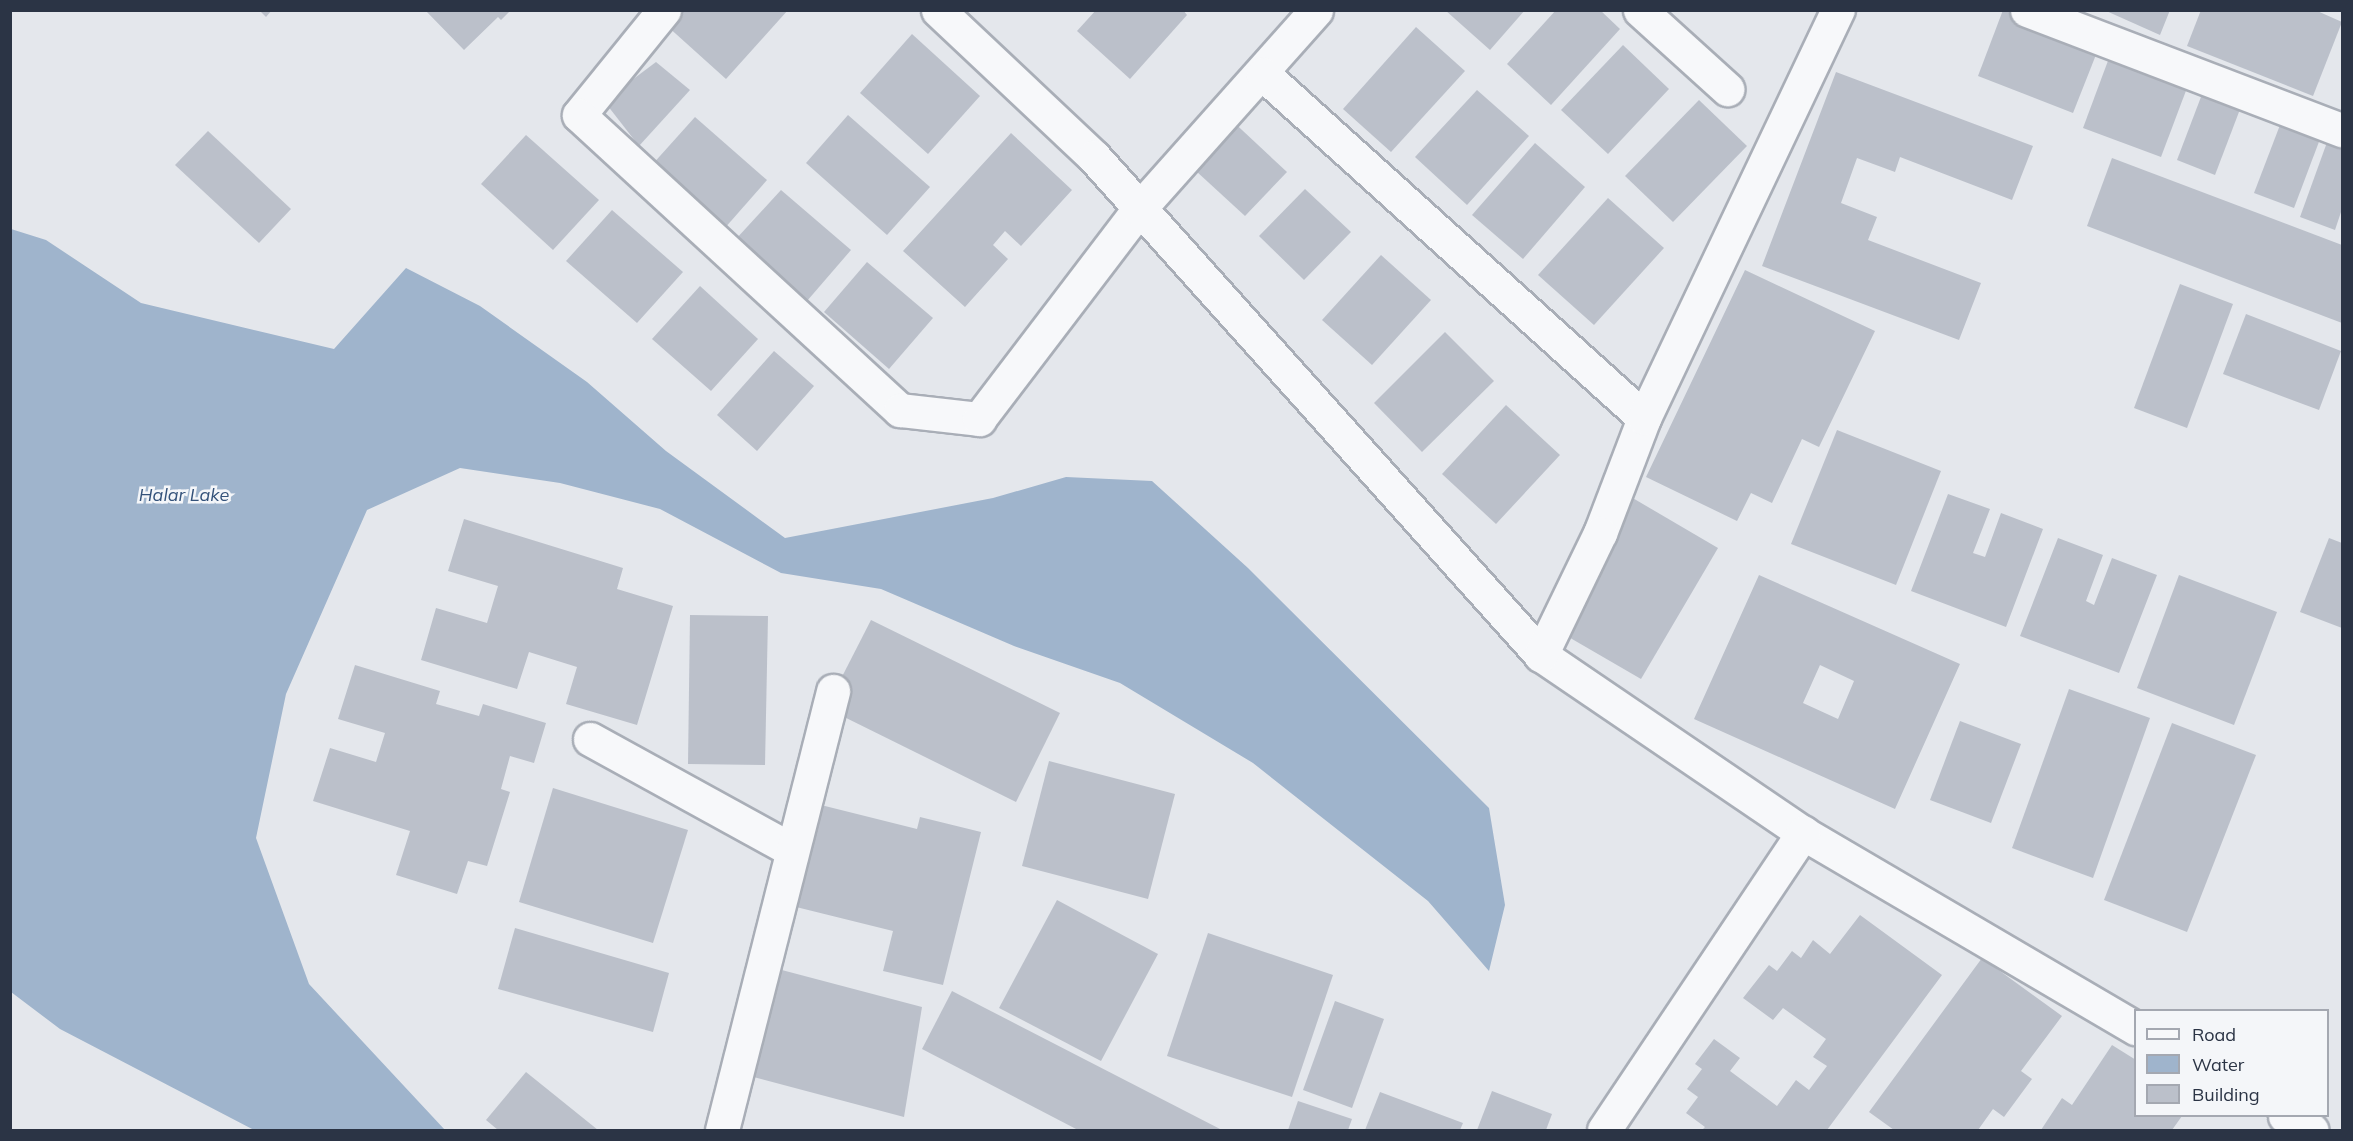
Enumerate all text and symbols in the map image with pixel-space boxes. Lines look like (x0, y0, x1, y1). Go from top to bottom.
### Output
water label: Halar Lake (139, 484, 229, 506)
legend (2134, 1009, 2329, 1117)
text: Road (2192, 1023, 2236, 1046)
text: Water (2192, 1053, 2244, 1076)
text: Building (2192, 1083, 2260, 1106)

